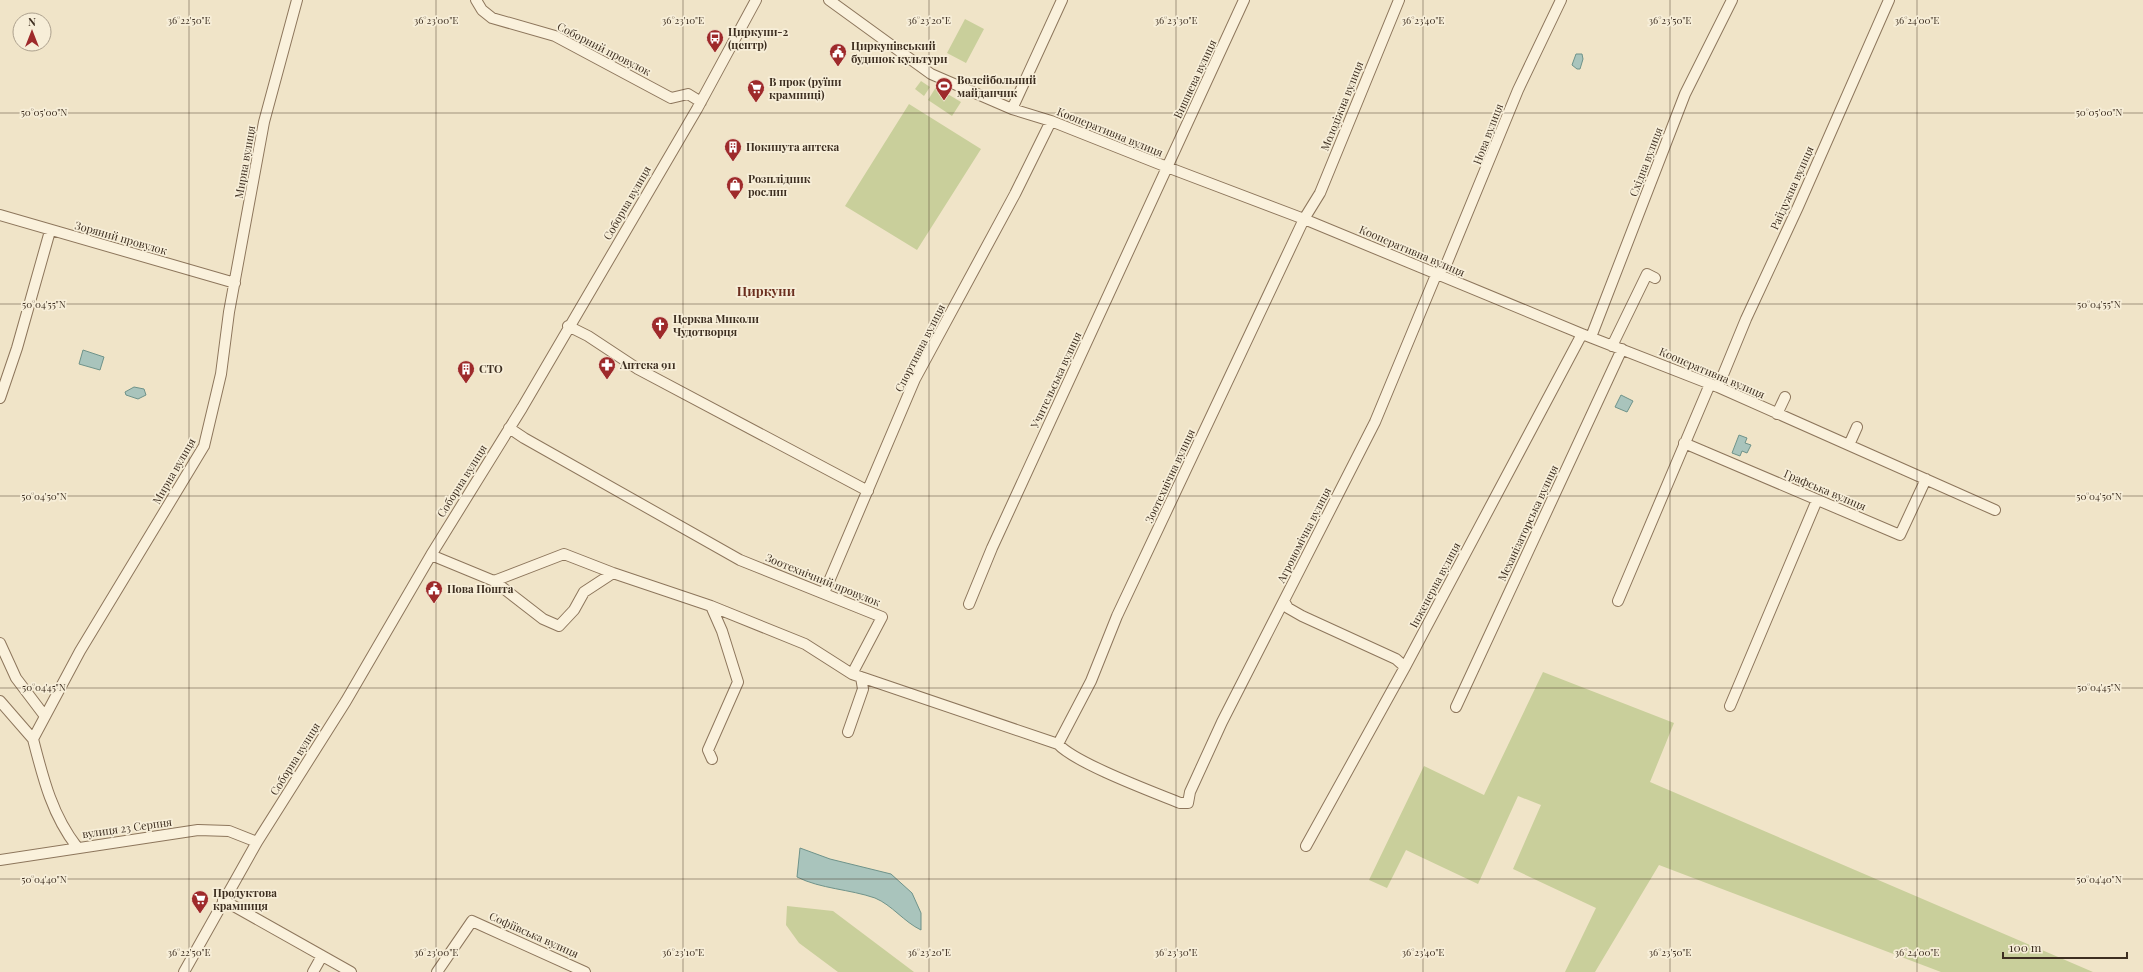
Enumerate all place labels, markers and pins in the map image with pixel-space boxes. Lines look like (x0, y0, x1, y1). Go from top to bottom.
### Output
place label: Циркуни-2 (центр) (728, 24, 788, 52)
bus stop icon: Циркуни-2 (центр) (705, 28, 725, 53)
place label: Циркунівський будинок культури (851, 38, 947, 66)
public building icon: Циркунівський будинок культури (828, 42, 848, 67)
place label: Волейбольний майданчик (957, 72, 1036, 100)
place label: В прок (руїни крамниці) (769, 74, 841, 102)
sports icon: Волейбольний майданчик (934, 76, 954, 101)
supermarket icon: В прок (руїни крамниці) (746, 78, 766, 103)
building icon: Покинута аптека (723, 137, 743, 162)
place label: Покинута аптека (746, 139, 840, 154)
place label: Розплідник рослин (748, 171, 811, 199)
shop icon: Розплідник рослин (725, 175, 745, 200)
place label: Церква Миколи Чудотворця (673, 311, 759, 339)
church icon: Церква Миколи Чудотворця (650, 315, 670, 340)
pharmacy icon: Аптека 911 (597, 355, 617, 380)
place label: Аптека 911 (619, 357, 676, 372)
building icon: СТО (456, 359, 476, 384)
place label: СТО (479, 361, 503, 376)
public building icon: Нова Пошта (424, 579, 444, 604)
place label: Нова Пошта (447, 581, 514, 596)
place label: Продуктова крамниця (213, 885, 277, 913)
supermarket icon: Продуктова крамниця (190, 889, 210, 914)

